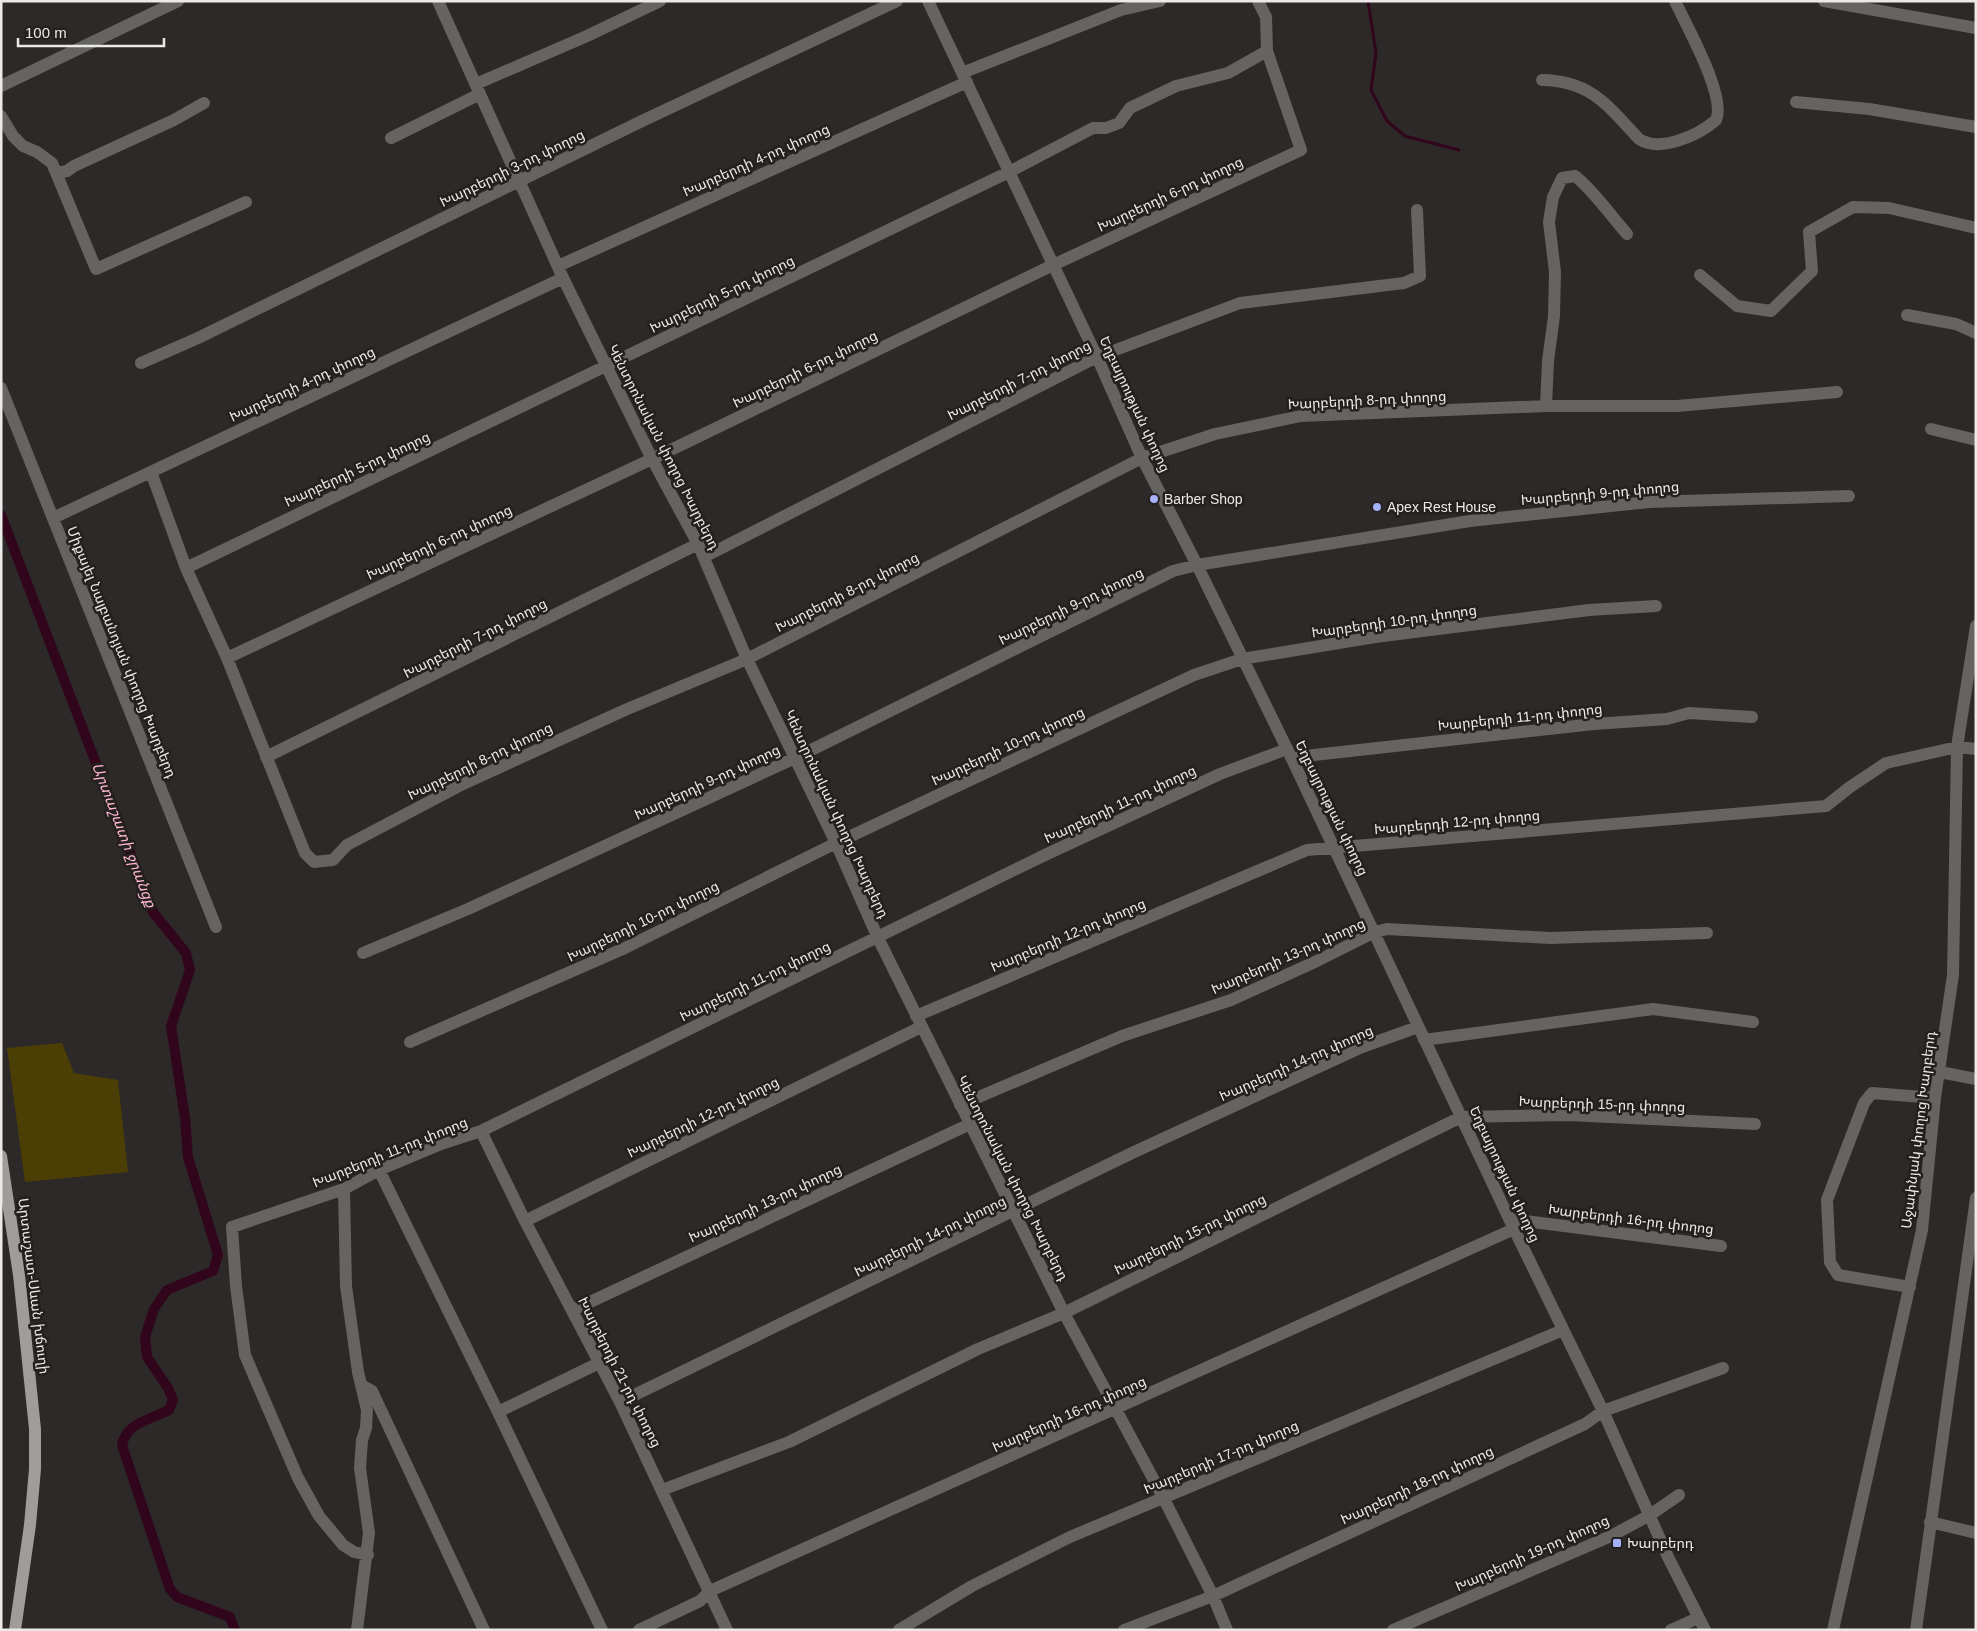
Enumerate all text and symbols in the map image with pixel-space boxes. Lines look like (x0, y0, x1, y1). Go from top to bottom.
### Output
scale bar (18, 15, 164, 47)
text: 100 m (25, 24, 67, 41)
street label: Խարբերդի 4-րդ փողոց (680, 120, 832, 200)
street label: Խարբերդի 3-րդ փողոց (437, 126, 587, 210)
street label: Խարբերդի 6-րդ փողոց (1095, 153, 1245, 235)
street label: Խարբերդի 5-րդ փողոց (647, 252, 797, 336)
street label: Խարբերդի 6-րդ փողոց (730, 327, 880, 411)
street label: Եղբայրության փողոց (1096, 333, 1174, 475)
street label: Խարբերդի 7-րդ փողոց (945, 337, 1093, 423)
street label: Կենտրոնական փողոց Խարբերդ (605, 342, 723, 552)
street label: Խարբերդի 4-րդ փողոց (227, 343, 377, 425)
street label: Խարբերդի 8-րդ փողոց (1287, 388, 1447, 412)
street label: Խարբերդի 5-րդ փողոց (282, 428, 432, 510)
street label: Խարբերդի 9-րդ փողոց (1520, 478, 1680, 508)
place label: Barber Shop (1164, 491, 1243, 507)
marker: Barber Shop (1148, 493, 1160, 505)
place label: Apex Rest House (1387, 499, 1496, 515)
street label: Խարբերդի 6-րդ փողոց (364, 501, 514, 583)
marker: Apex Rest House (1371, 501, 1383, 513)
street label: Միքայել Նալբանդյան փողոց Խարբերդ (64, 524, 180, 780)
street label: Խարբերդի 8-րդ փողոց (773, 549, 921, 635)
street label: Խարբերդի 9-րդ փողոց (996, 564, 1146, 648)
street label: Խարբերդի 7-րդ փողոց (401, 595, 549, 681)
street label: Խարբերդի 10-րդ փողոց (1310, 601, 1478, 641)
street label: Խարբերդի 11-րդ փողոց (1437, 700, 1603, 734)
street label: Խարբերդի 10-րդ փողոց (929, 704, 1087, 788)
street label: Կենտրոնական փողոց Խարբերդ (782, 707, 892, 921)
street label: Խարբերդի 8-րդ փողոց (405, 719, 555, 803)
street label: Եղբայրության փողոց (1292, 738, 1372, 878)
street label: Խարբերդի 9-րդ փողոց (632, 741, 782, 823)
water label: Արտաշատի ջրանցք (88, 760, 160, 911)
street label: Խարբերդի 11-րդ փողոց (1042, 762, 1198, 846)
street label: Խարբերդի 12-րդ փողոց (1373, 807, 1541, 837)
street label: Խարբերդի 10-րդ փողոց (565, 877, 721, 965)
street label: Խարբերդի 12-րդ փողոց (988, 895, 1148, 975)
street label: Խարբերդի 13-րդ փողոց (1209, 915, 1367, 997)
street label: Խարբերդի 11-րդ փողոց (677, 938, 833, 1024)
street label: Խարբերդի 14-րդ փողոց (1217, 1022, 1375, 1104)
street label: Աջափնյակ փողոց Խարբերդ (1898, 1030, 1938, 1230)
street label: Խարբերդի 12-րդ փողոց (625, 1073, 781, 1161)
street label: Կենտրոնական փողոց Խարբերդ (954, 1073, 1072, 1283)
street label: Խարբերդի 15-րդ փողոց (1518, 1093, 1686, 1115)
street label: Եղբայրության փողոց (1466, 1103, 1544, 1245)
street label: Խարբերդի 11-րդ փողոց (310, 1114, 470, 1190)
street label: Խարբերդի 13-րդ փողոց (686, 1161, 844, 1245)
street label: Խարբերդի 15-րդ փողոց (1112, 1190, 1268, 1278)
street label: Խարբերդի 14-րդ փողոց (852, 1192, 1008, 1280)
street label: Արտաշատ-Սևան խճուղի (15, 1197, 53, 1375)
street label: Խարբերդի 16-րդ փողոց (1547, 1201, 1715, 1237)
street label: Խարբերդի 21-րդ փողոց (575, 1294, 665, 1450)
street label: Խարբերդի 16-րդ փողոց (990, 1373, 1148, 1455)
street label: Խարբերդի 17-րդ փողոց (1141, 1417, 1301, 1497)
street label: Խարբերդի 18-րդ փողոց (1338, 1443, 1496, 1527)
street label: Խարբերդի 19-րդ փողոց (1453, 1512, 1611, 1594)
place label: Խարբերդ (1627, 1535, 1694, 1551)
marker: Խարբերդ (1611, 1537, 1623, 1549)

